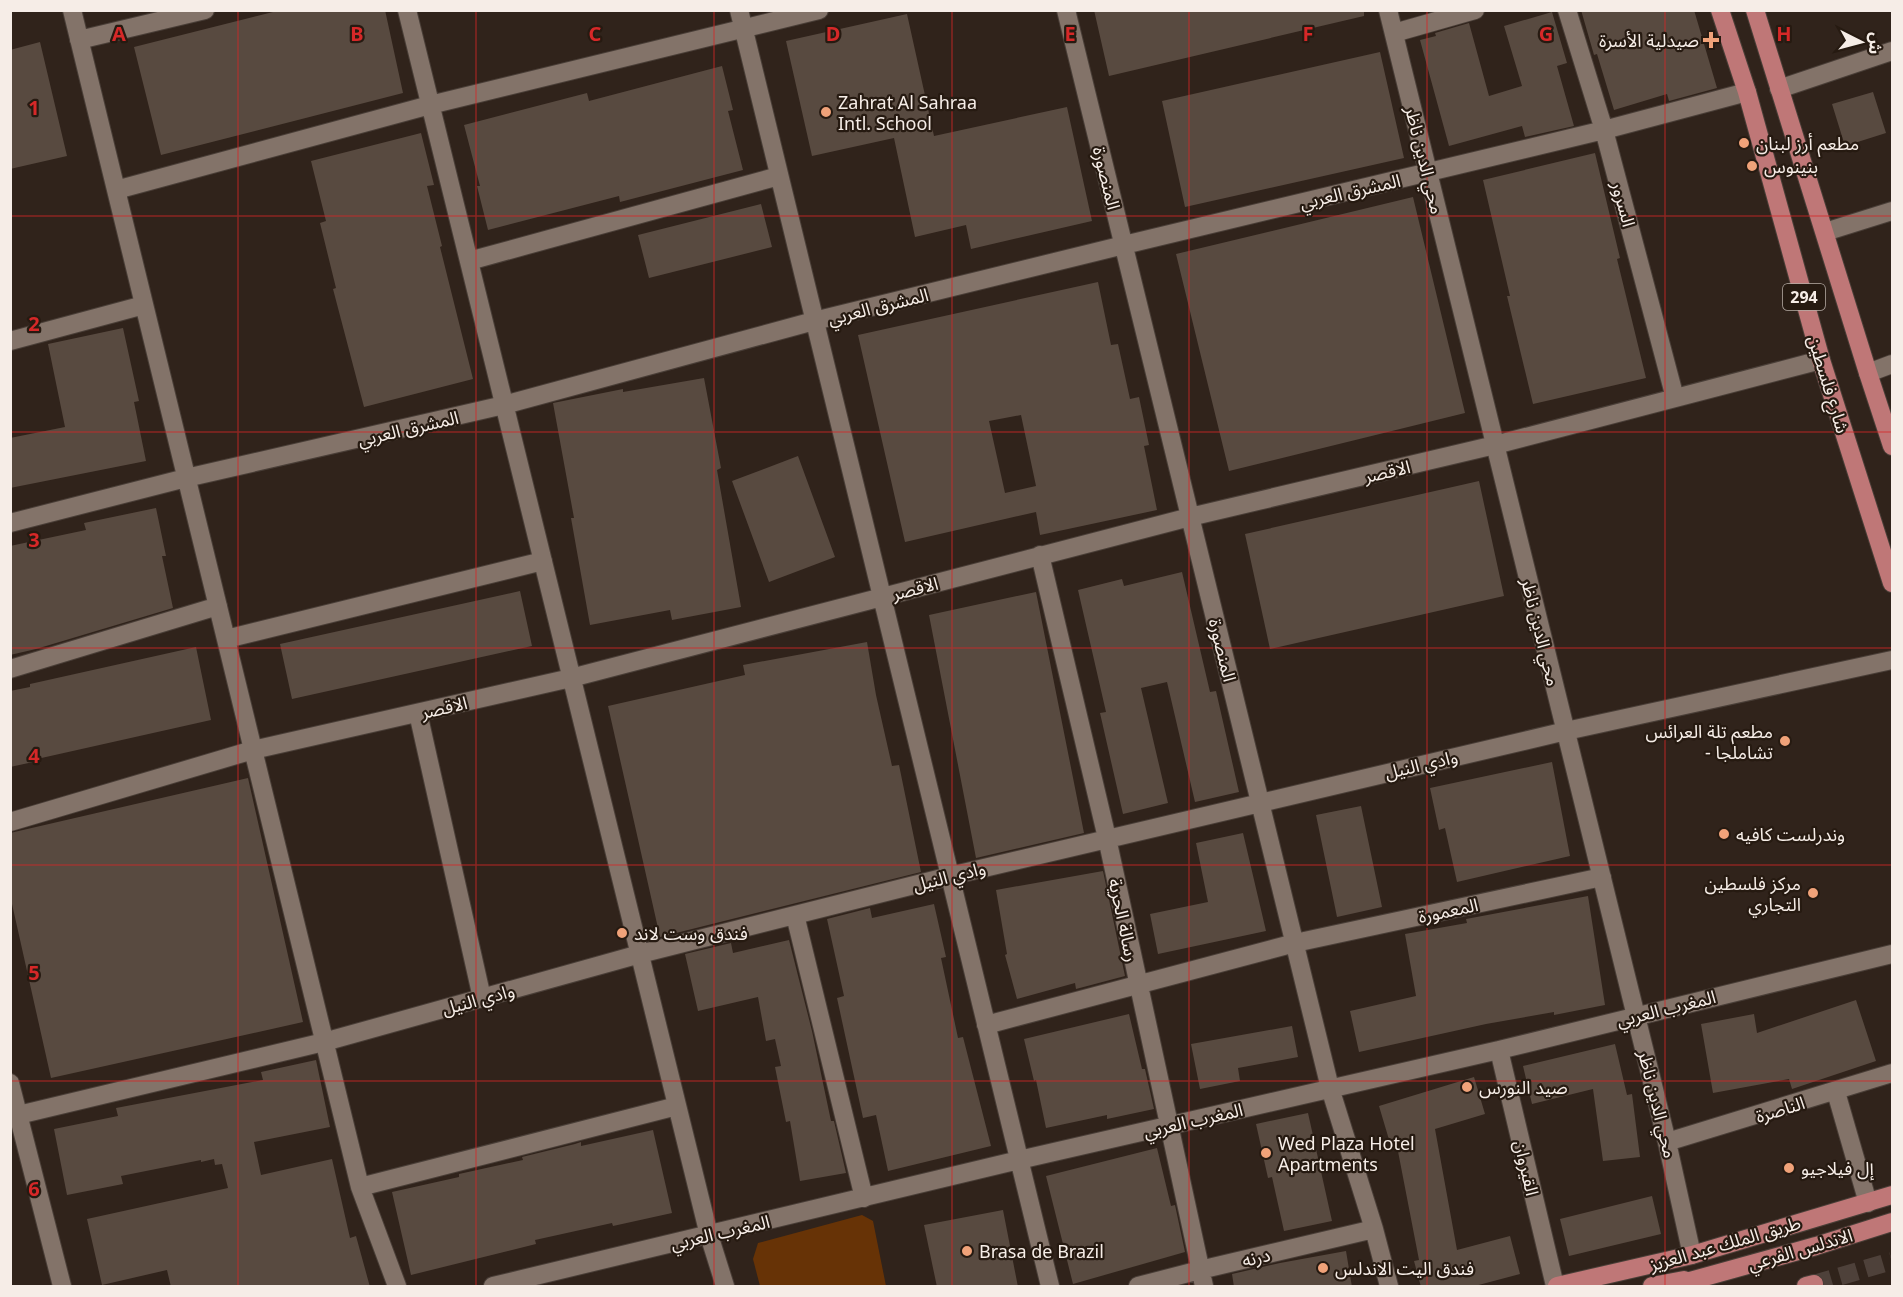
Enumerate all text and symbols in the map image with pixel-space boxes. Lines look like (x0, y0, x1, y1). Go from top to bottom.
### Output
north arrow (1831, 12, 1891, 72)
text: A (112, 20, 126, 47)
text: B (350, 20, 364, 47)
text: C (589, 20, 602, 47)
text: D (826, 20, 840, 47)
text: E (1064, 20, 1076, 47)
text: F (1303, 20, 1313, 47)
text: G (1539, 20, 1553, 47)
text: H (1776, 20, 1792, 47)
place label: صيدلية الأسرة (1599, 28, 1699, 52)
text: ش (1864, 32, 1888, 56)
marker: صيدلية الأسرة (1704, 33, 1718, 47)
place label: Zahrat Al Sahraa Intl. School (838, 90, 977, 135)
text: 1 (28, 94, 40, 121)
street label: محي الدين ناظر (1398, 103, 1450, 217)
marker: Zahrat Al Sahraa Intl. School (819, 105, 833, 119)
place label: مطعم أرز لبنان (1756, 131, 1859, 157)
marker: مطعم أرز لبنان (1737, 136, 1751, 150)
street label: المنصورة (1088, 144, 1126, 212)
place label: بنينوس (1764, 154, 1818, 178)
marker: بنينوس (1745, 159, 1759, 173)
street label: المشرق العربي (1297, 168, 1403, 216)
street label: السرور (1606, 178, 1642, 229)
street label: المشرق العربي (825, 282, 931, 332)
road number: 294 (1783, 284, 1825, 310)
text: 2 (28, 310, 40, 337)
street label: شارع فلسطين (1800, 332, 1855, 437)
street label: المشرق العربي (355, 405, 461, 453)
street label: الاقصر (1360, 454, 1413, 488)
text: 3 (28, 526, 40, 553)
street label: الاقصر (888, 571, 941, 606)
street label: محي الدين ناظر (1514, 575, 1566, 689)
street label: المنصورة (1204, 616, 1242, 684)
street label: الاقصر (417, 690, 470, 724)
place label: مطعم تلة العرائس - تشاملجا (1645, 719, 1773, 764)
marker: مطعم تلة العرائس - تشاملجا (1778, 734, 1792, 748)
text: 4 (28, 742, 40, 769)
street label: وادي النيل (1382, 744, 1460, 786)
place label: وندرلست كافيه (1736, 822, 1845, 846)
marker: وندرلست كافيه (1717, 827, 1731, 841)
street label: وادي النيل (910, 855, 988, 899)
place label: مركز فلسطين التجاري (1705, 871, 1801, 918)
street label: رسالة الحرية (1103, 876, 1145, 964)
marker: مركز فلسطين التجاري (1806, 886, 1820, 900)
street label: المعمورة (1416, 892, 1480, 928)
place label: فندق وست لاند (634, 921, 748, 945)
marker: فندق وست لاند (615, 926, 629, 940)
text: 5 (28, 959, 40, 986)
street label: وادي النيل (439, 978, 518, 1022)
street label: المغرب العربي (1614, 984, 1719, 1034)
street label: محي الدين ناظر (1631, 1047, 1683, 1161)
place label: صيد النورس (1479, 1075, 1568, 1099)
marker: صيد النورس (1460, 1080, 1474, 1094)
street label: الناصرة (1752, 1090, 1808, 1128)
street label: المغرب العربي (1141, 1097, 1246, 1145)
place label: Wed Plaza Hotel Apartments (1278, 1131, 1415, 1176)
street label: القيروان (1509, 1138, 1545, 1198)
marker: Wed Plaza Hotel Apartments (1259, 1146, 1273, 1160)
place label: إل فيلاجيو (1801, 1156, 1874, 1181)
marker: إل فيلاجيو (1782, 1161, 1796, 1175)
text: 6 (28, 1175, 40, 1202)
street label: المغرب العربي (668, 1209, 773, 1257)
street label: طريق الملك عبد العزيز (1646, 1210, 1803, 1276)
street label: الاندلس الفرعي (1745, 1223, 1856, 1278)
place label: Brasa de Brazil (979, 1239, 1104, 1263)
street label: درنه (1240, 1242, 1272, 1272)
marker: Brasa de Brazil (960, 1244, 974, 1258)
place label: فندق اليت الاندلس (1335, 1256, 1474, 1280)
marker: فندق اليت الاندلس (1316, 1261, 1330, 1275)

